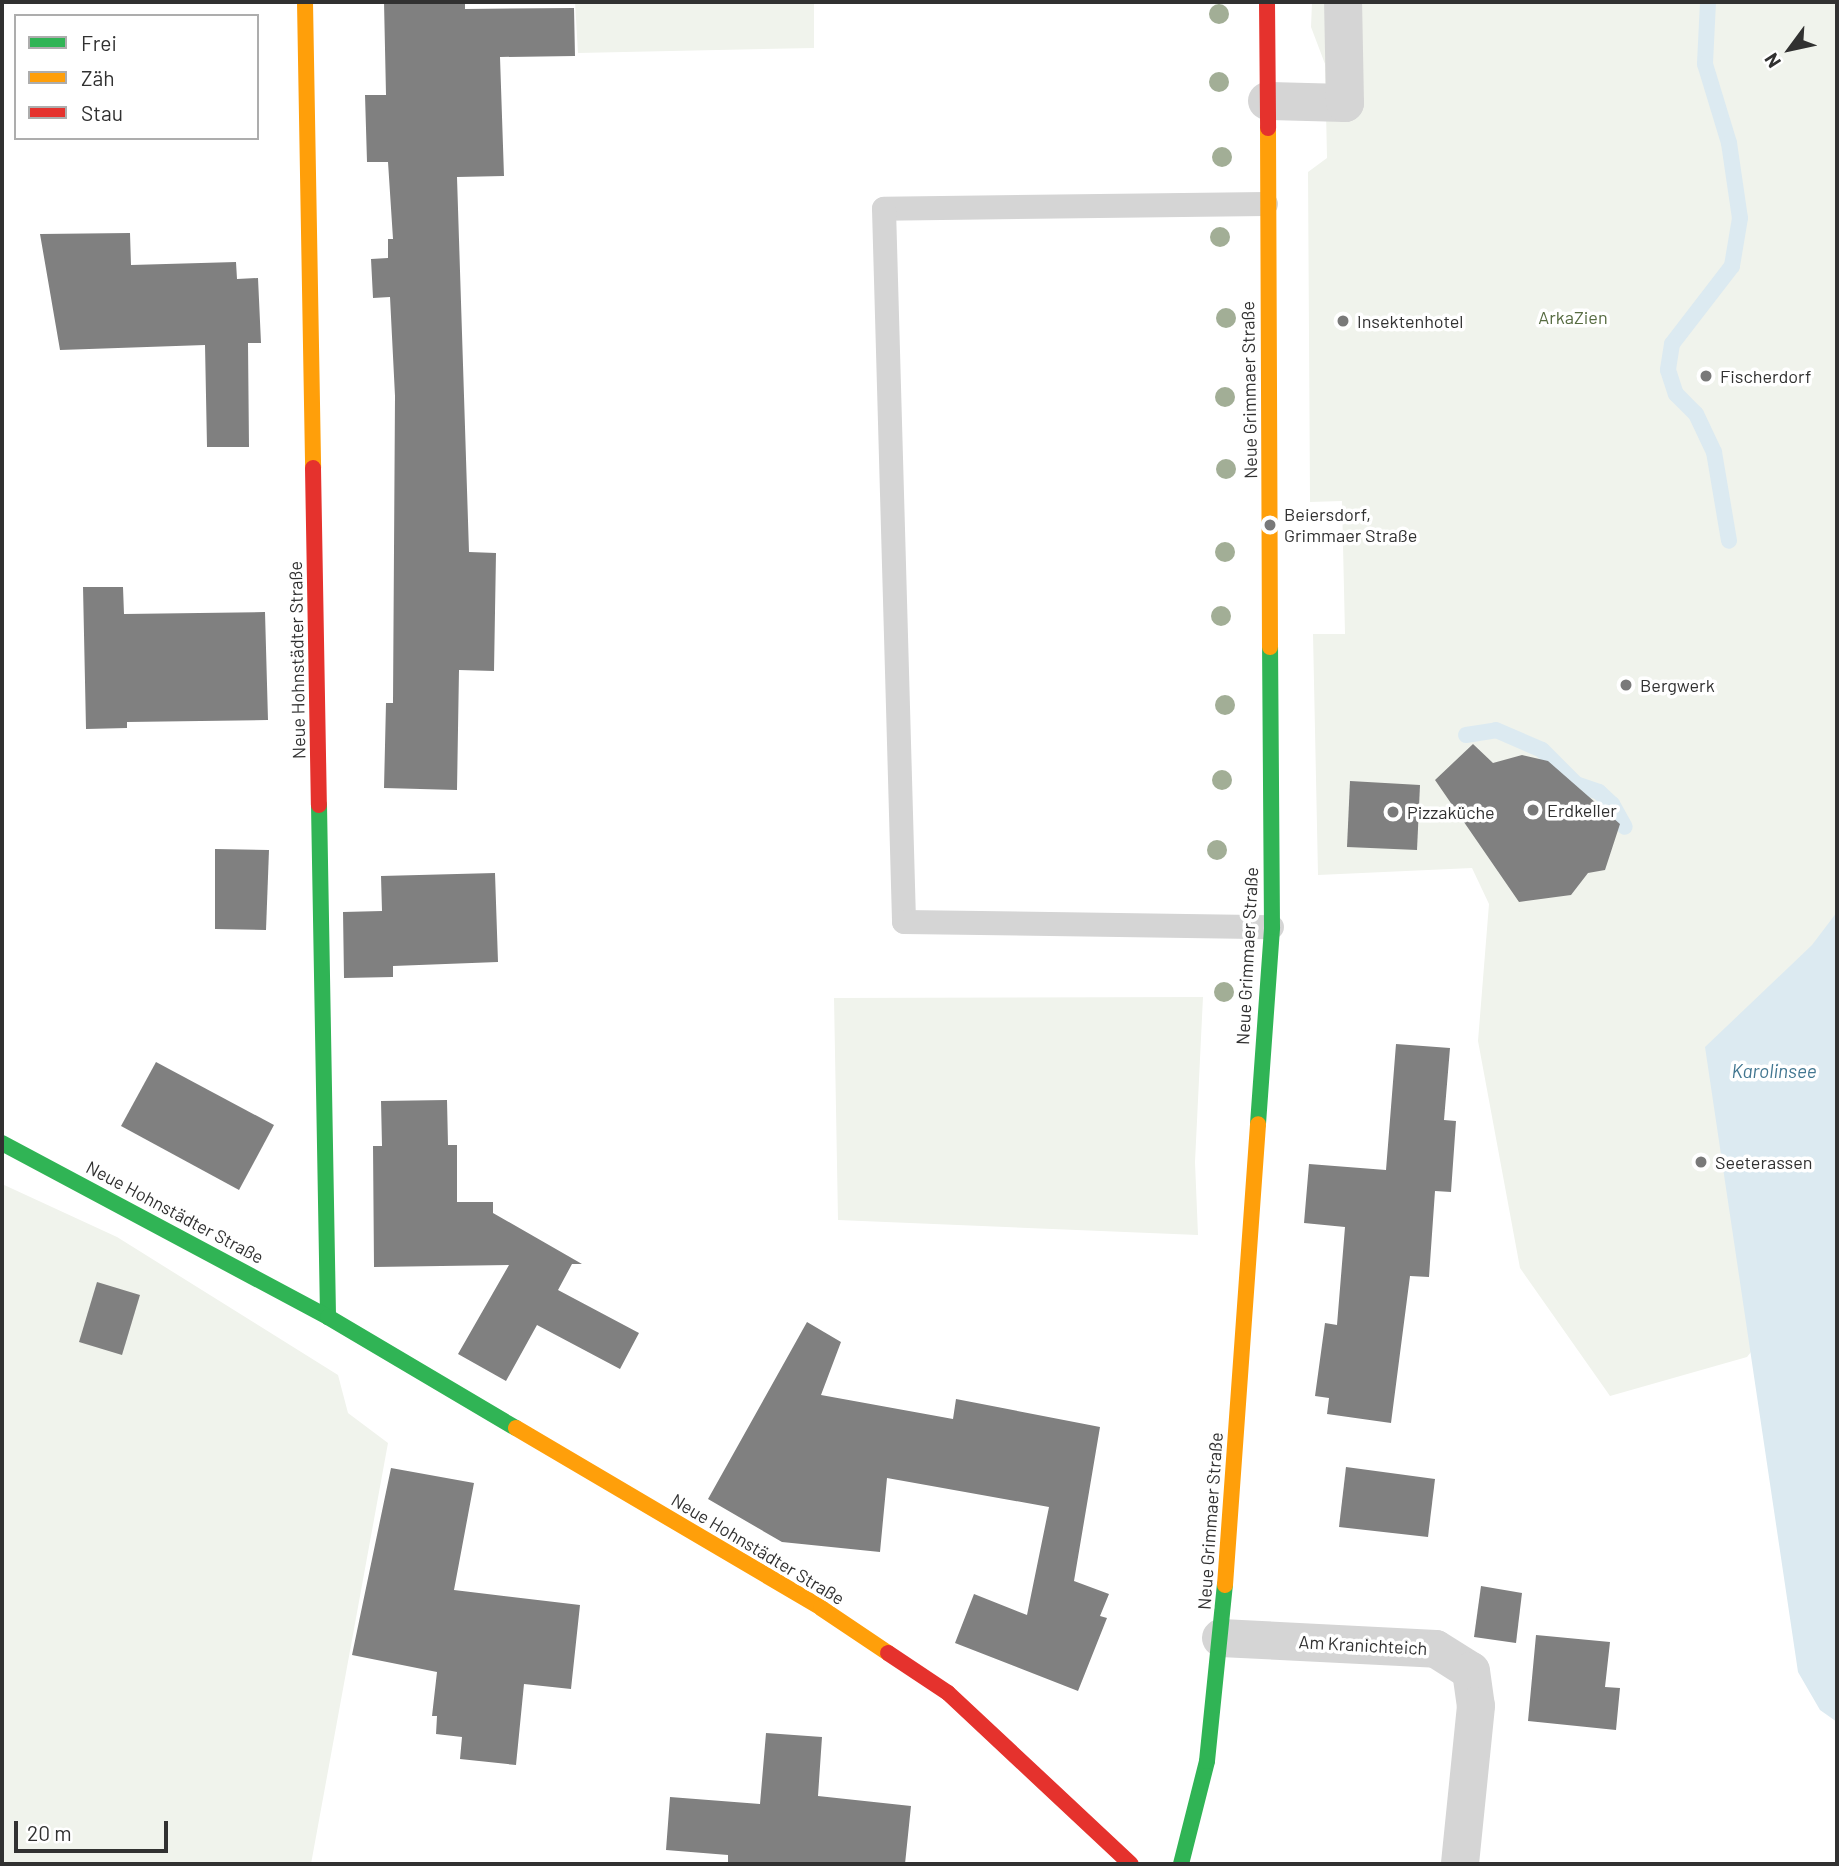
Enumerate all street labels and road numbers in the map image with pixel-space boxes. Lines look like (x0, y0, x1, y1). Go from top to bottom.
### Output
street label: Neue Grimmaer Straße (1237, 301, 1261, 479)
street label: Neue Hohnstädter Straße (284, 561, 310, 759)
street label: Neue Grimmaer Straße (1232, 867, 1262, 1045)
street label: Neue Hohnstädter Straße (82, 1156, 268, 1268)
street label: Neue Grimmaer Straße (1193, 1432, 1227, 1610)
street label: Neue Hohnstädter Straße (668, 1489, 848, 1609)
street label: Am Kranichteich (1298, 1631, 1428, 1659)

